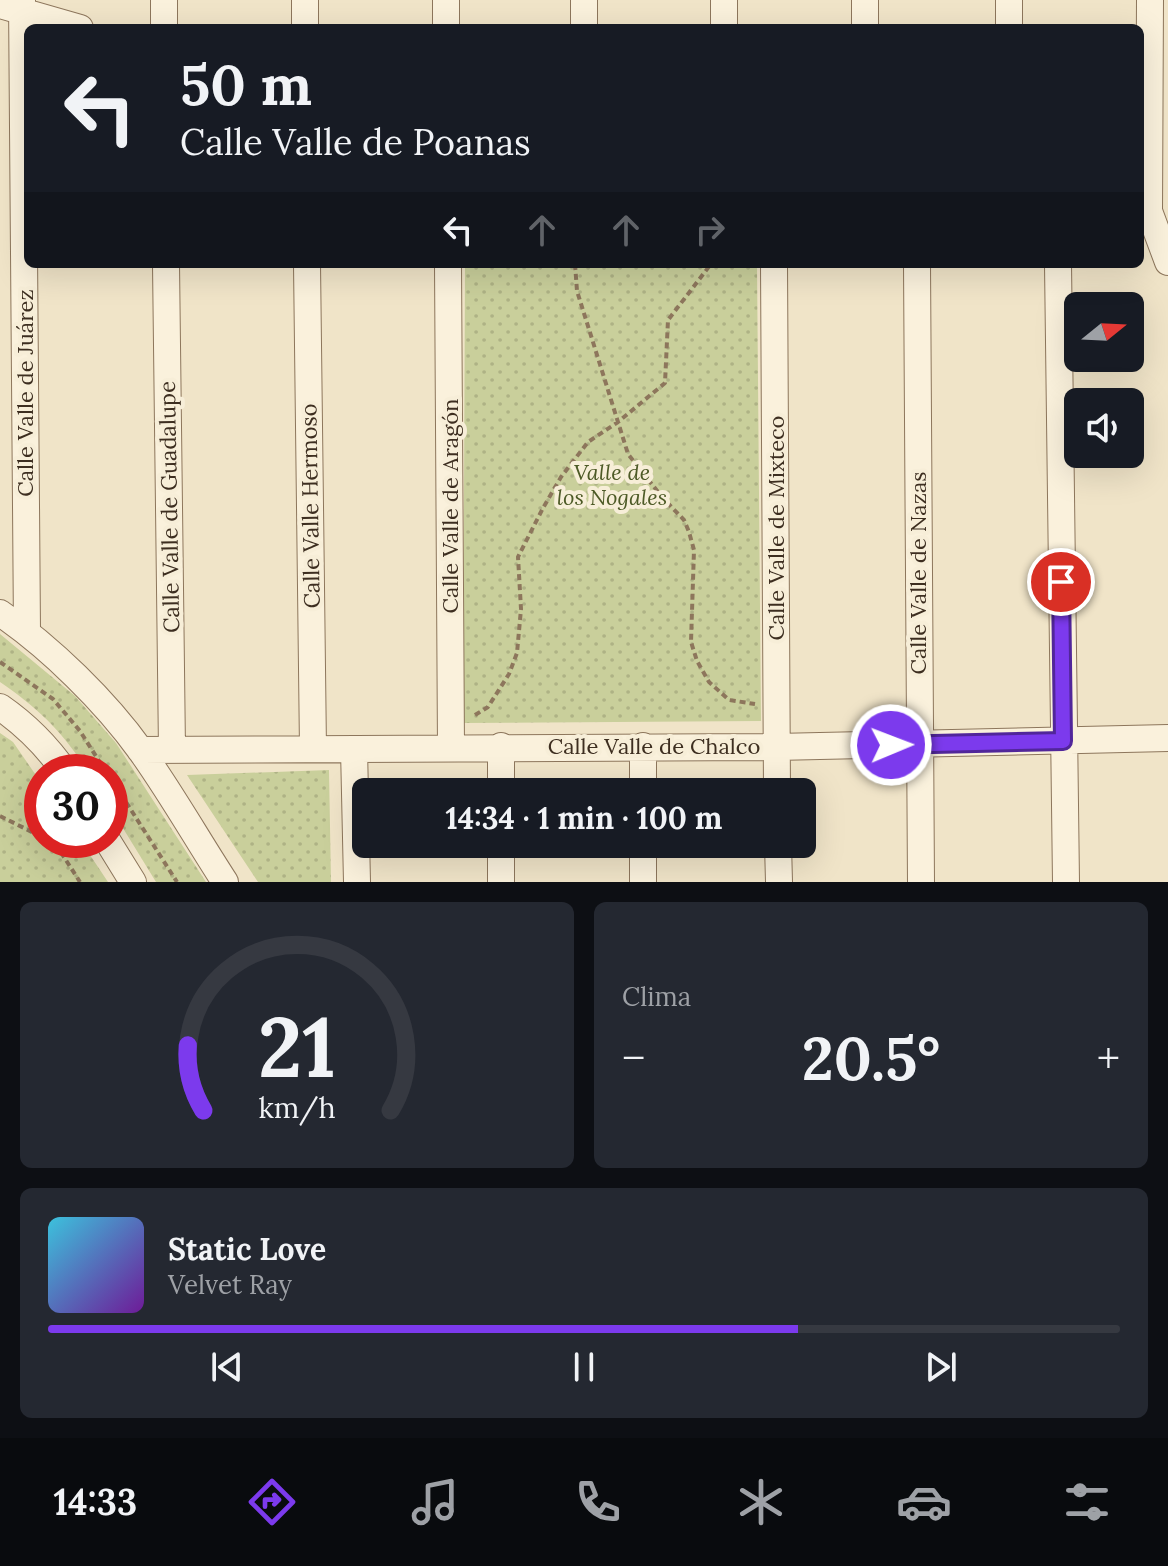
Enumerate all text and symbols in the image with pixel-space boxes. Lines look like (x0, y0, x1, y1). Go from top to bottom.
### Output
text: 50 m (180, 49, 312, 120)
icon: left (48, 56, 152, 160)
text: Calle Valle de Poanas (180, 119, 531, 165)
icon: left (436, 208, 480, 252)
icon: ahead (520, 208, 564, 252)
icon: ahead (604, 208, 648, 252)
icon: right (688, 208, 732, 252)
street label: Calle Valle de Juárez (11, 289, 39, 497)
north arrow (1064, 292, 1144, 372)
map controls (1064, 292, 1144, 468)
street label: Calle Valle de Guadalupe (153, 381, 185, 633)
button: sound (1064, 388, 1144, 468)
street label: Calle Valle de Aragón (436, 399, 464, 613)
street label: Calle Valle Hermoso (294, 403, 326, 609)
street label: Calle Valle de Mixteco (762, 416, 790, 640)
park label: Valle de los Nogales (557, 458, 667, 511)
street label: Calle Valle de Nazas (904, 472, 932, 674)
pin (1027, 548, 1095, 616)
icon: arrive (1039, 560, 1083, 604)
position arrow (849, 703, 933, 787)
street label: Calle Valle de Chalco (548, 732, 760, 760)
speed limit sign: 30 (24, 754, 128, 858)
text: 14:34 · 1 min · 100 m (446, 799, 722, 837)
text: Clima (622, 980, 691, 1013)
text: 21 (258, 993, 336, 1100)
text: 20.5° (802, 1020, 940, 1096)
text: − (622, 1030, 645, 1086)
text: + (1097, 1030, 1120, 1086)
text: km/h (258, 1089, 336, 1126)
text: Static Love (168, 1230, 326, 1268)
text: Velvet Ray (168, 1268, 292, 1301)
icon: previous (205, 1345, 249, 1389)
icon: pause (562, 1345, 606, 1389)
icon: next (919, 1345, 963, 1389)
icon: directions (244, 1474, 300, 1530)
icon: music (407, 1474, 463, 1530)
icon: phone (570, 1474, 626, 1530)
icon: climate (733, 1474, 789, 1530)
icon: car (896, 1474, 952, 1530)
icon: filters (1059, 1474, 1115, 1530)
text: 14:33 (53, 1479, 137, 1525)

